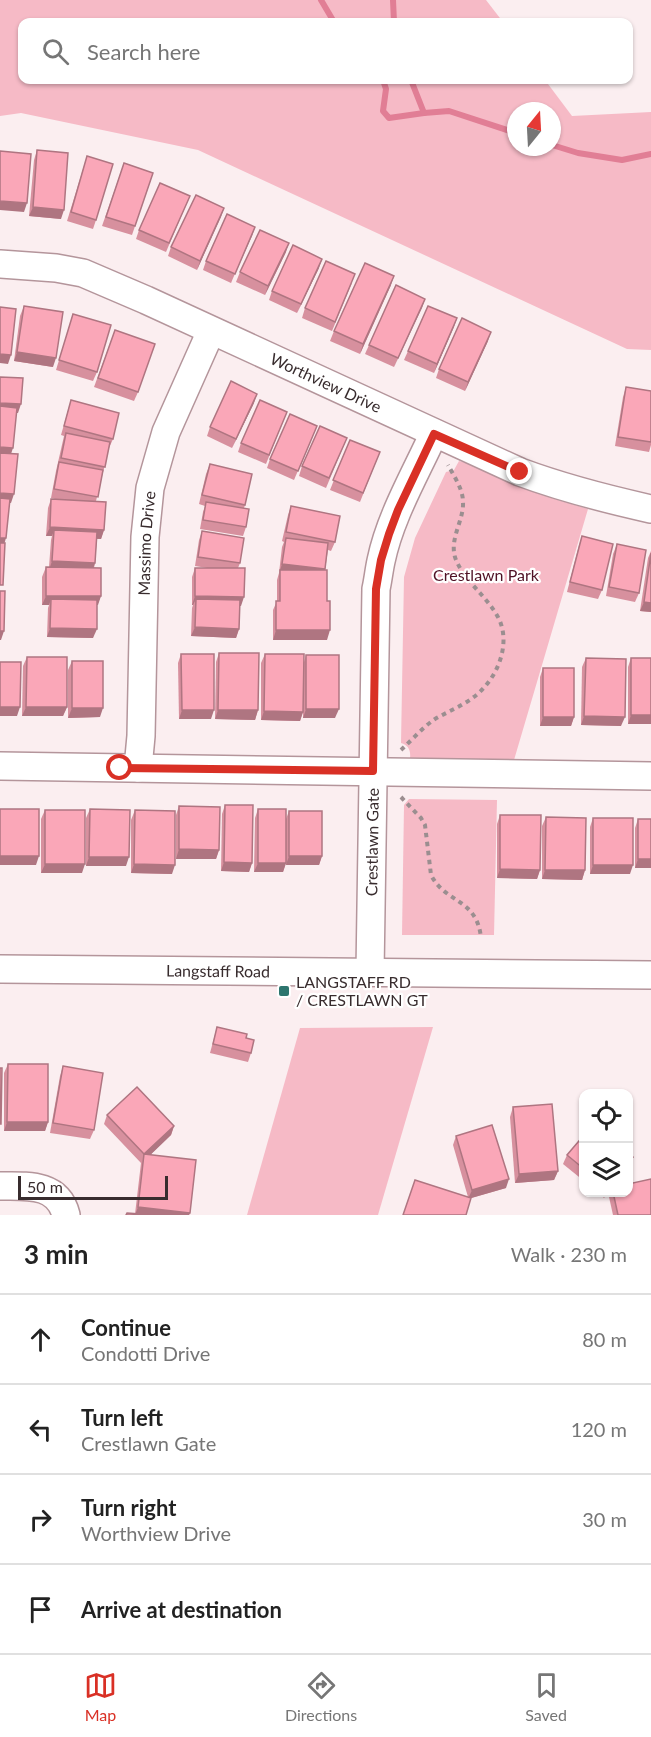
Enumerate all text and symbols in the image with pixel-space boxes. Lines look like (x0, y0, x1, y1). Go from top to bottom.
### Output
search box (18, 18, 633, 84)
icon: search (39, 35, 72, 68)
text: Search here (87, 38, 200, 65)
north arrow (507, 102, 561, 156)
street label: Worthview Drive (267, 348, 384, 416)
route end (506, 458, 532, 484)
street label: Massimo Drive (134, 490, 159, 596)
park label: Crestlawn Park (433, 565, 540, 584)
route start (106, 754, 132, 780)
street label: Crestlawn Gate (361, 788, 382, 896)
street label: Langstaff Road (166, 961, 270, 980)
place label: LANGSTAFF RD / CRESTLAWN GT (296, 972, 428, 1009)
marker: LANGSTAFF RD / CRESTLAWN GT (277, 984, 291, 998)
map controls (579, 1089, 633, 1197)
button: locate (579, 1089, 633, 1143)
button: layers (579, 1143, 633, 1197)
scale bar (18, 1173, 168, 1200)
text: 50 m (27, 1177, 63, 1196)
text: 3 min (24, 1238, 88, 1270)
text: Walk · 230 m (511, 1242, 627, 1266)
text: Continue (81, 1314, 171, 1341)
icon: ahead (24, 1323, 57, 1356)
text: 80 m (582, 1327, 627, 1351)
text: Condotti Drive (81, 1341, 210, 1365)
text: Turn left (81, 1404, 163, 1431)
icon: left (24, 1413, 57, 1446)
text: 120 m (571, 1417, 627, 1441)
text: Crestlawn Gate (81, 1431, 216, 1455)
text: Turn right (81, 1494, 176, 1521)
icon: right (24, 1503, 57, 1536)
text: 30 m (582, 1507, 627, 1531)
text: Worthview Drive (81, 1521, 231, 1545)
icon: arrive (24, 1593, 57, 1626)
text: Arrive at destination (81, 1596, 282, 1623)
tab: Map (84, 1669, 117, 1724)
tab: Directions (285, 1669, 357, 1724)
tab: Saved (525, 1669, 567, 1724)

